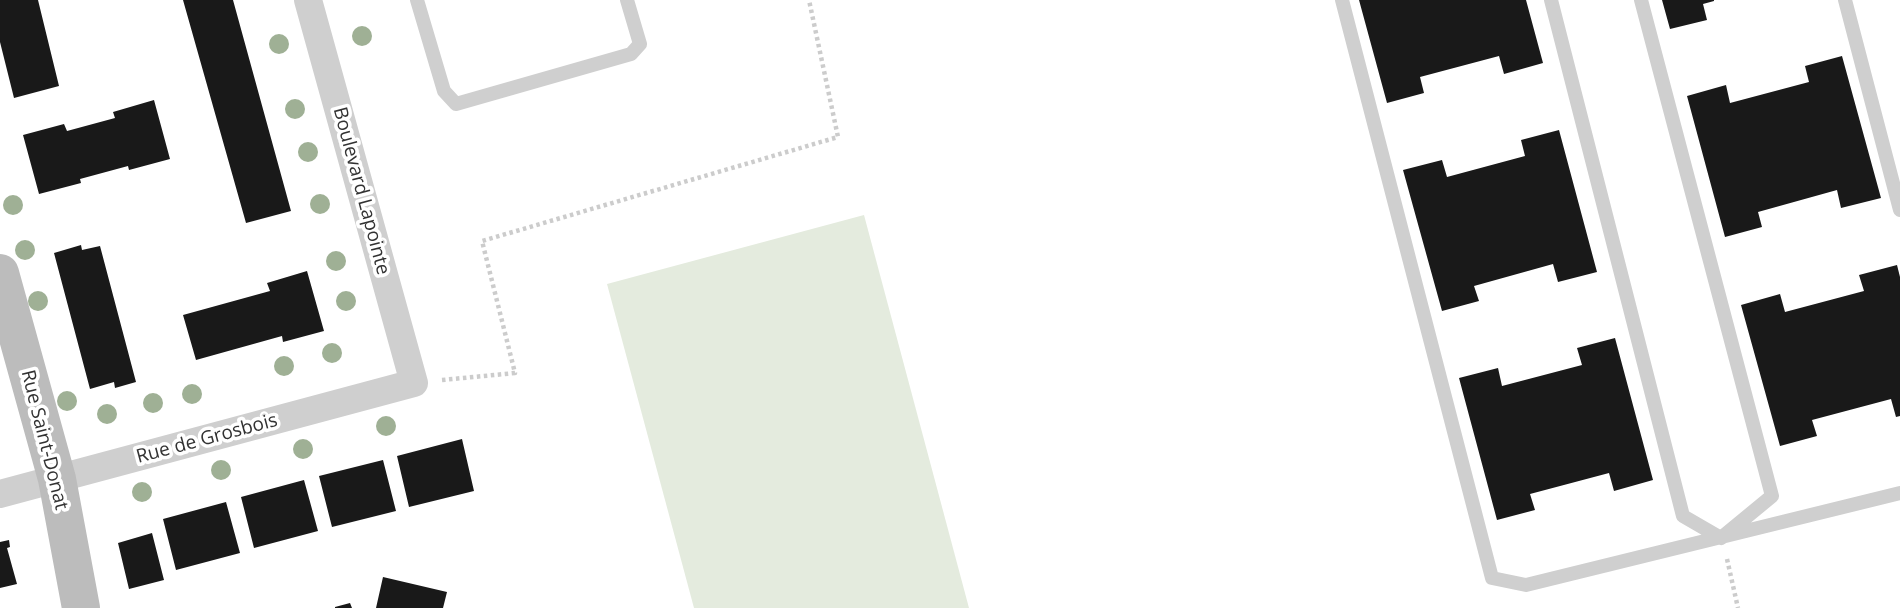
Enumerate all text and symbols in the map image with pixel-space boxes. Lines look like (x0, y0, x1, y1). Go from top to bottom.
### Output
street label: Boulevard Lapointe (328, 105, 394, 277)
street label: Rue Saint-Donat (16, 368, 72, 512)
street label: Rue de Grosbois (134, 409, 280, 469)

